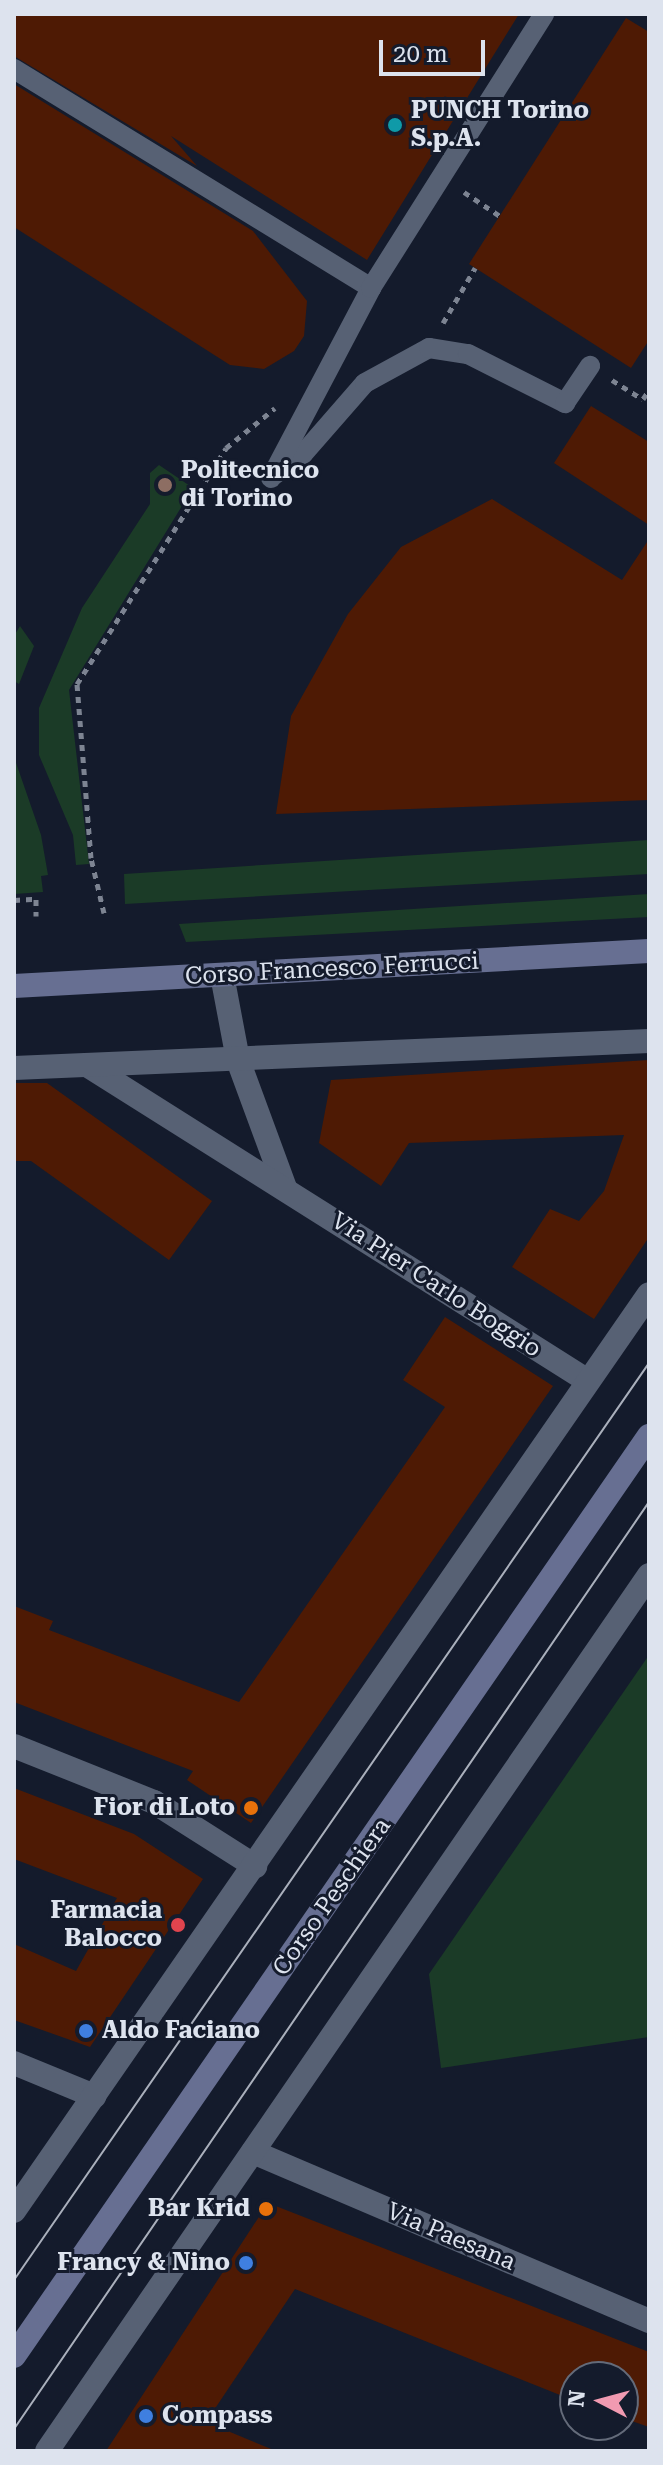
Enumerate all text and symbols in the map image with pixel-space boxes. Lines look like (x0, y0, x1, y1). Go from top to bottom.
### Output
scale bar (383, 24, 489, 74)
text: 20 m (393, 40, 448, 68)
place label: PUNCH Torino S.p.A. (411, 97, 589, 153)
marker: PUNCH Torino S.p.A. (386, 116, 404, 134)
place label: Politecnico di Torino (181, 457, 319, 513)
marker: Politecnico di Torino (156, 476, 174, 494)
street label: Corso Francesco Ferrucci (184, 947, 480, 991)
street label: Via Pier Carlo Boggio (326, 1206, 546, 1364)
place label: Fior di Loto (94, 1794, 235, 1822)
marker: Fior di Loto (242, 1799, 260, 1817)
street label: Corso Peschiera (267, 1813, 397, 1981)
place label: Farmacia Balocco (50, 1897, 162, 1953)
marker: Farmacia Balocco (169, 1916, 187, 1934)
place label: Aldo Faciano (102, 2017, 260, 2045)
marker: Aldo Faciano (77, 2022, 95, 2040)
place label: Bar Krid (148, 2195, 250, 2223)
street label: Via Paesana (382, 2197, 520, 2277)
marker: Bar Krid (257, 2200, 275, 2218)
place label: Francy & Nino (57, 2249, 230, 2277)
marker: Francy & Nino (237, 2254, 255, 2272)
north arrow (559, 2361, 639, 2441)
text: N (563, 2389, 590, 2408)
place label: Compass (162, 2402, 273, 2430)
marker: Compass (137, 2407, 155, 2425)

